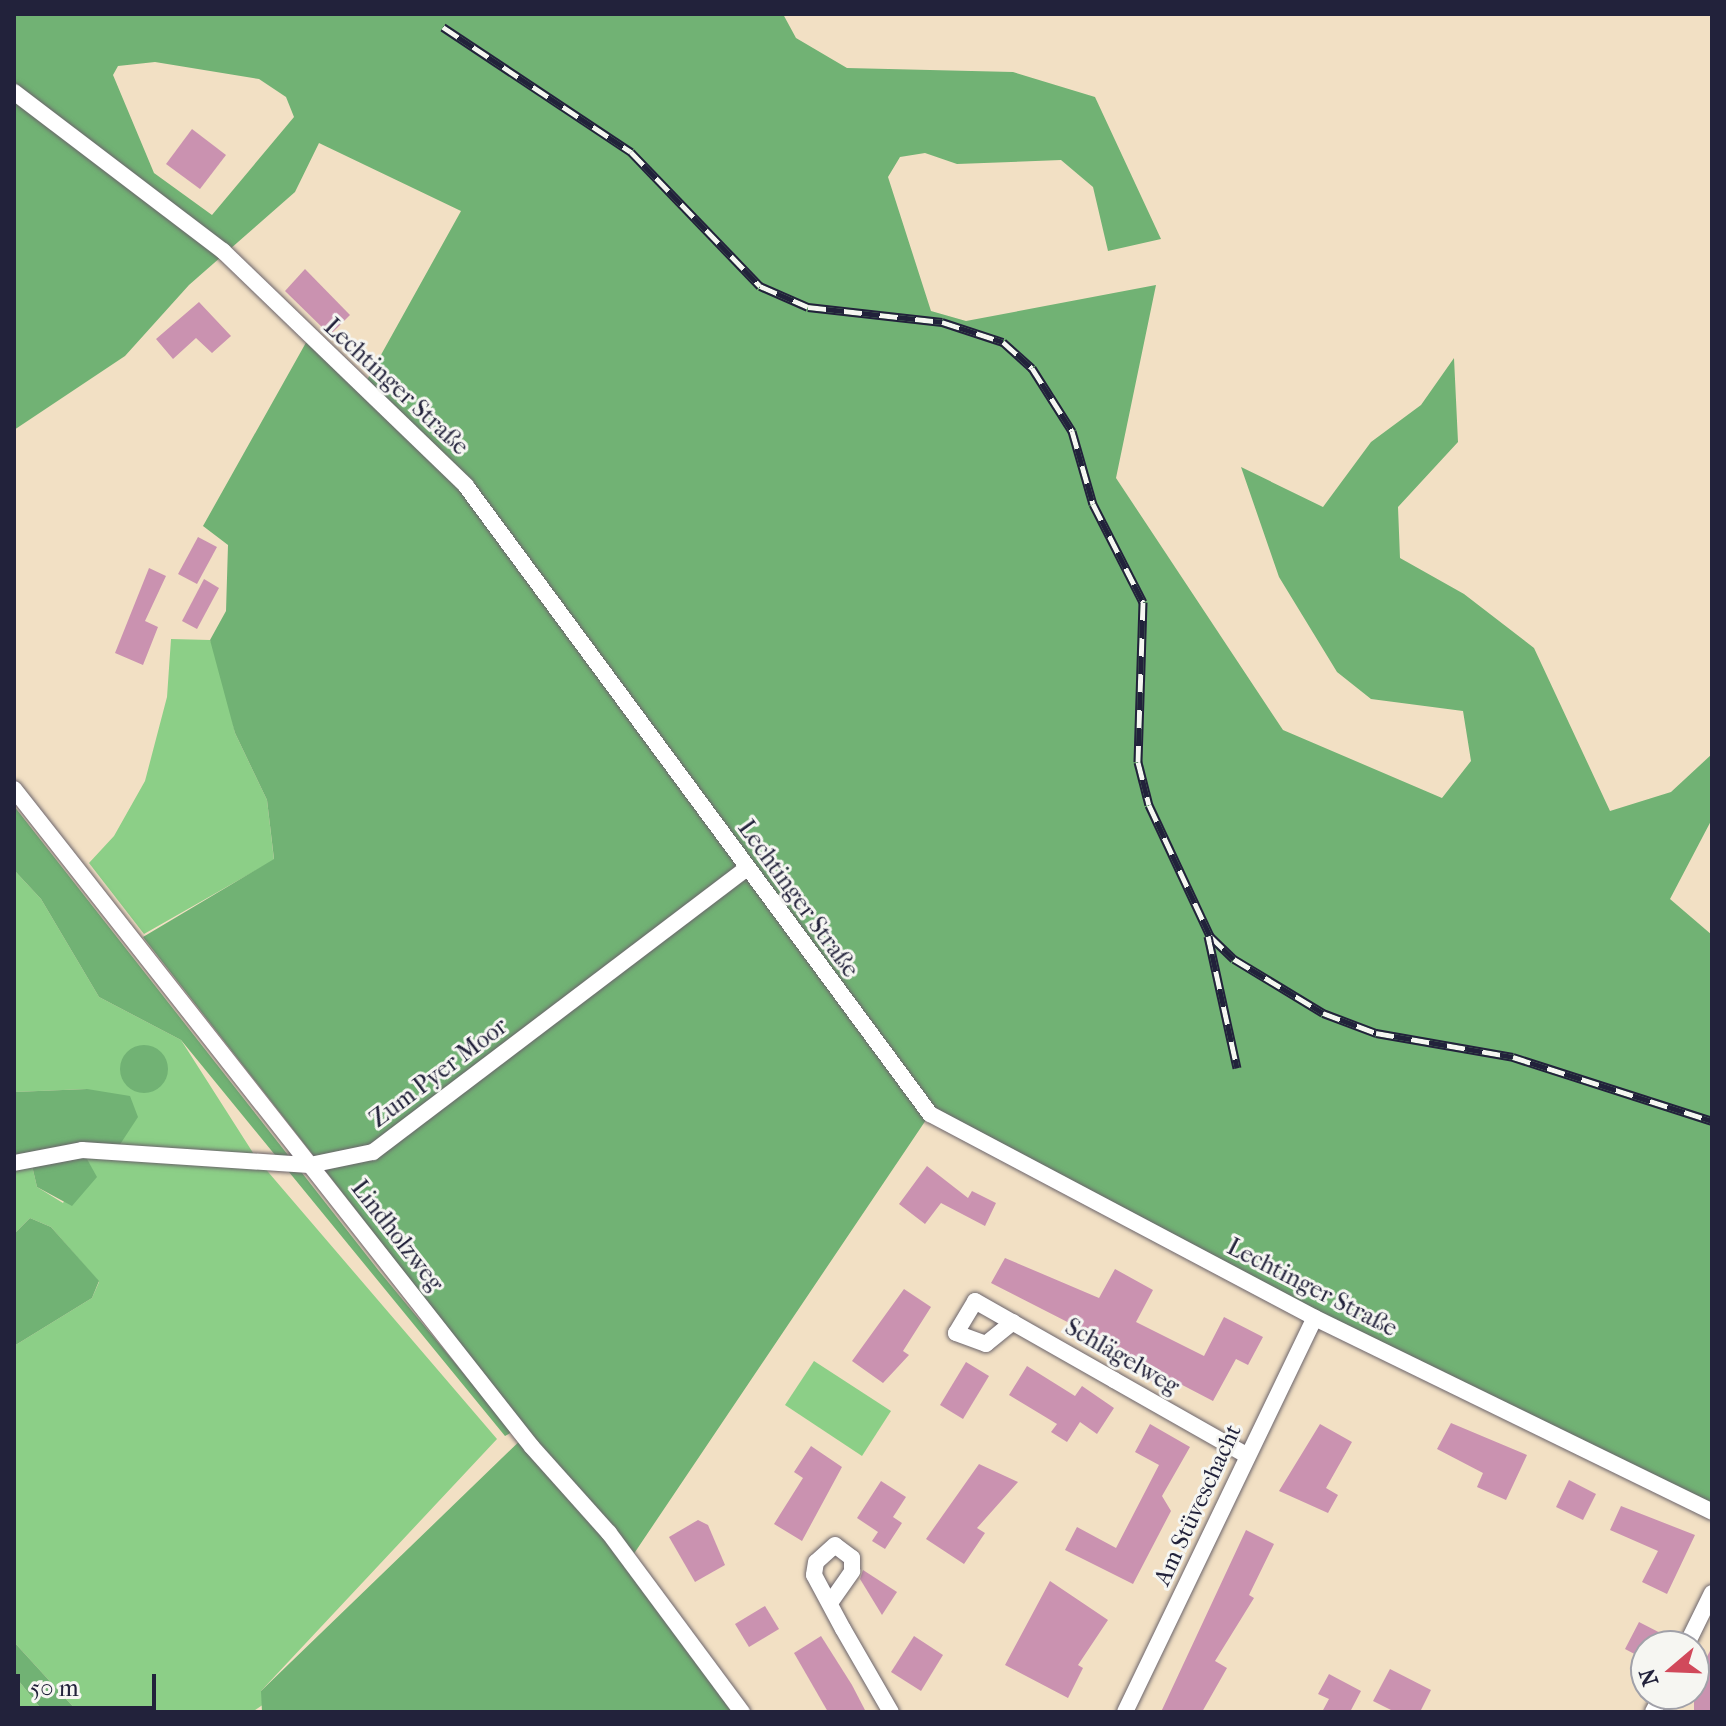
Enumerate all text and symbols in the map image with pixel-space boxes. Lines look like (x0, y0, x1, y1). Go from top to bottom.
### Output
street label: Lechtinger Straße (318, 313, 474, 461)
street label: Lechtinger Straße (731, 815, 865, 983)
street label: Zum Pyer Moor (365, 1012, 513, 1134)
street label: Lindholzweg (345, 1175, 449, 1297)
street label: Lechtinger Straße (1222, 1233, 1402, 1343)
street label: Schlägelweg (1060, 1313, 1184, 1401)
street label: Am Stüveschacht (1148, 1420, 1248, 1590)
north arrow (1630, 1630, 1710, 1710)
scale bar (20, 1658, 160, 1708)
text: N (1634, 1665, 1664, 1689)
text: 50 m (30, 1674, 79, 1702)

